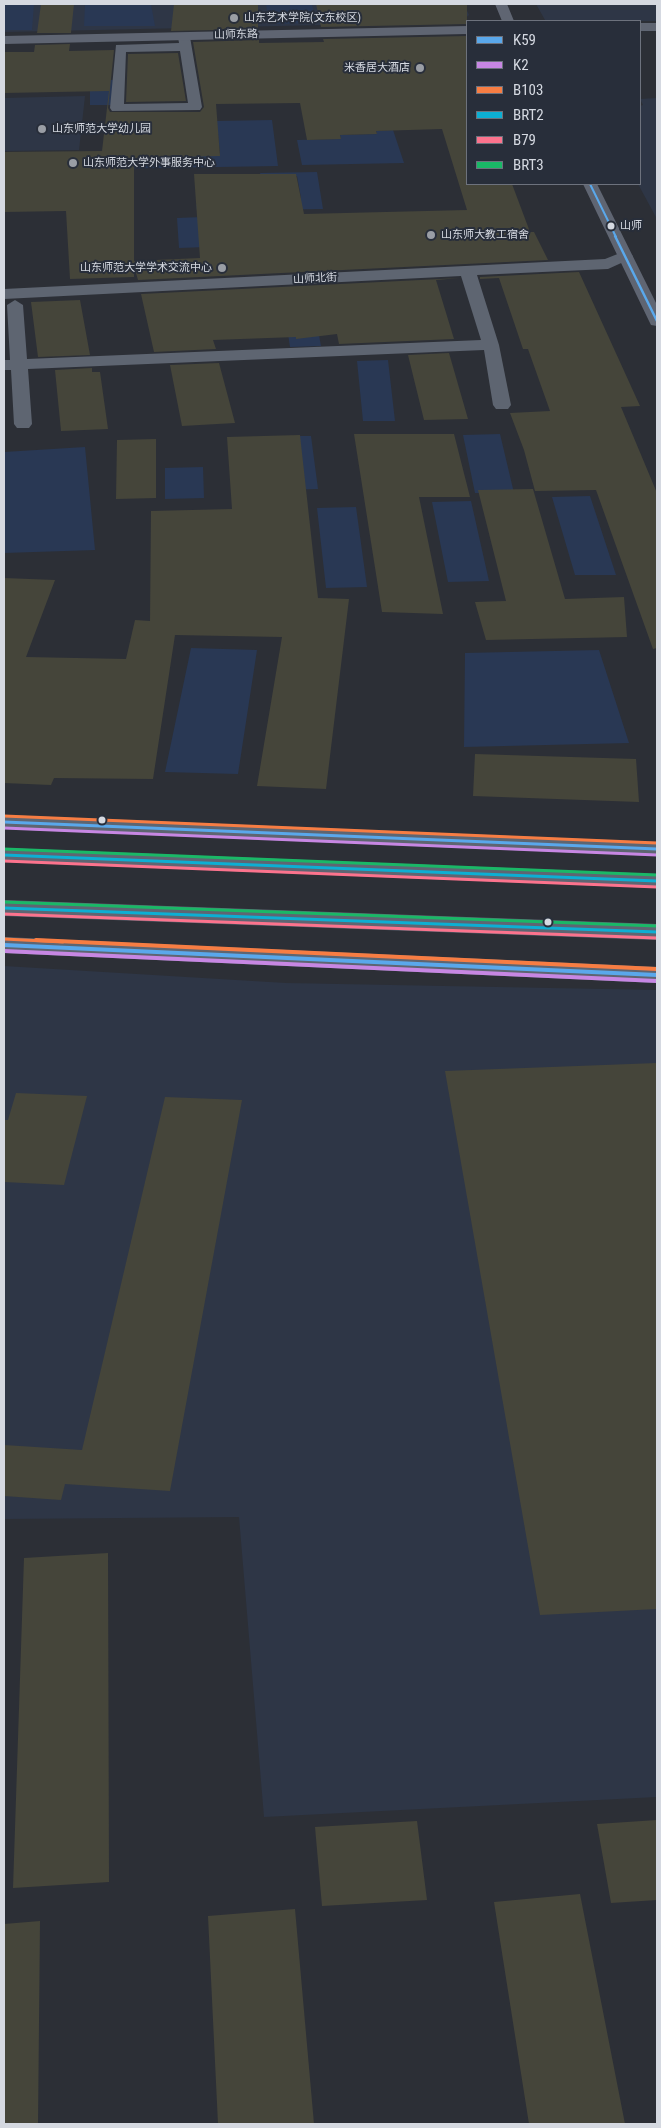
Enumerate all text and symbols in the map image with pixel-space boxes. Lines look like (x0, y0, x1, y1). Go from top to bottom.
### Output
place label: 山东艺术学院(文东校区) (244, 11, 361, 25)
marker: 山东艺术学院(文东校区) (228, 12, 240, 24)
legend (466, 20, 641, 185)
street label: 山师东路 (214, 28, 258, 42)
text: K59 (513, 31, 536, 49)
text: K2 (513, 56, 529, 74)
place label: 米香居大酒店 (344, 61, 410, 75)
marker: 米香居大酒店 (414, 62, 426, 74)
text: B103 (513, 81, 543, 99)
text: BRT2 (513, 106, 544, 124)
place label: 山东师范大学幼儿园 (52, 122, 151, 136)
marker: 山东师范大学幼儿园 (36, 123, 48, 135)
text: B79 (513, 131, 536, 149)
place label: 山东师范大学外事服务中心 (83, 156, 215, 170)
text: BRT3 (513, 156, 544, 174)
marker: 山东师范大学外事服务中心 (67, 157, 79, 169)
place label: 山师 (620, 219, 642, 233)
marker: 山师 (606, 221, 616, 231)
place label: 山东师大教工宿舍 (441, 228, 529, 242)
marker: 山东师大教工宿舍 (425, 229, 437, 241)
place label: 山东师范大学学术交流中心 (80, 261, 212, 275)
marker: 山东师范大学学术交流中心 (216, 262, 228, 274)
street label: 山师北街 (293, 271, 337, 287)
unlabelled marker (97, 815, 107, 825)
unlabelled marker (543, 917, 553, 927)

